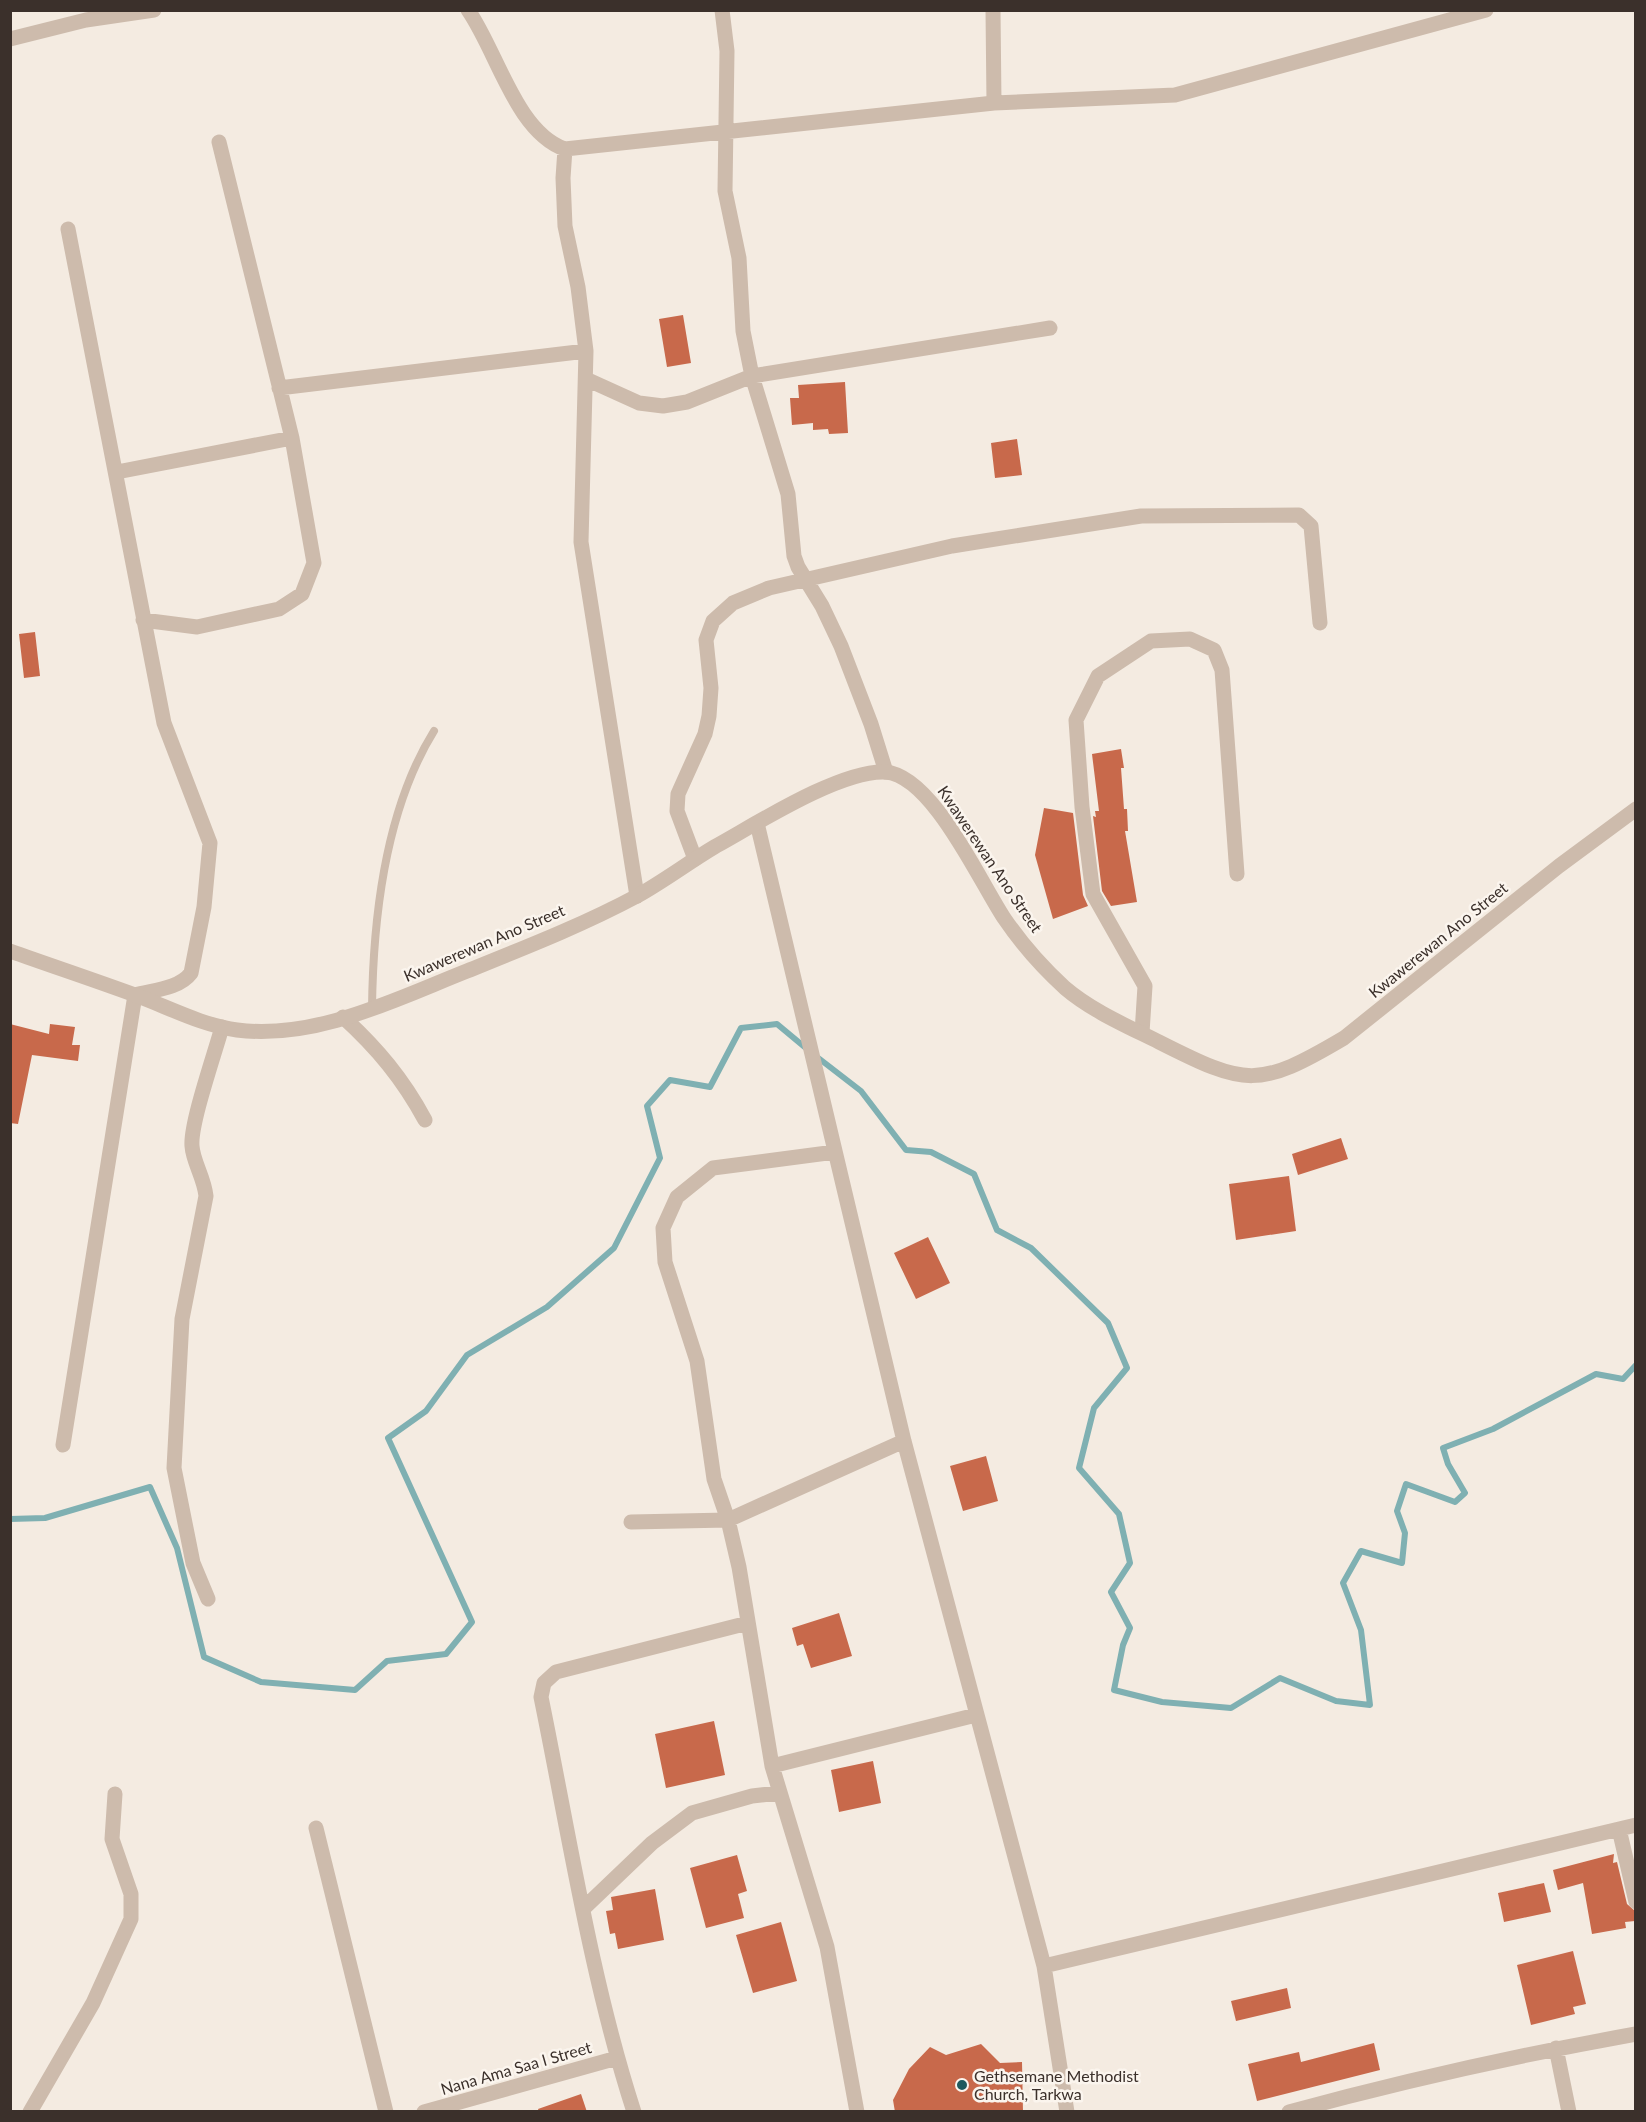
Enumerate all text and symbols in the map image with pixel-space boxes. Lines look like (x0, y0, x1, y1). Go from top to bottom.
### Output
street label: Kwawerewan Ano Street (934, 782, 1047, 936)
street label: Kwawerewan Ano Street (1364, 878, 1511, 1001)
street label: Kwawerewan Ano Street (400, 900, 567, 985)
street label: Nana Ama Saa I Street (438, 2037, 594, 2098)
place label: Gethsemane Methodist Church, Tarkwa (974, 2066, 1139, 2103)
marker: Gethsemane Methodist Church, Tarkwa (955, 2078, 969, 2092)

